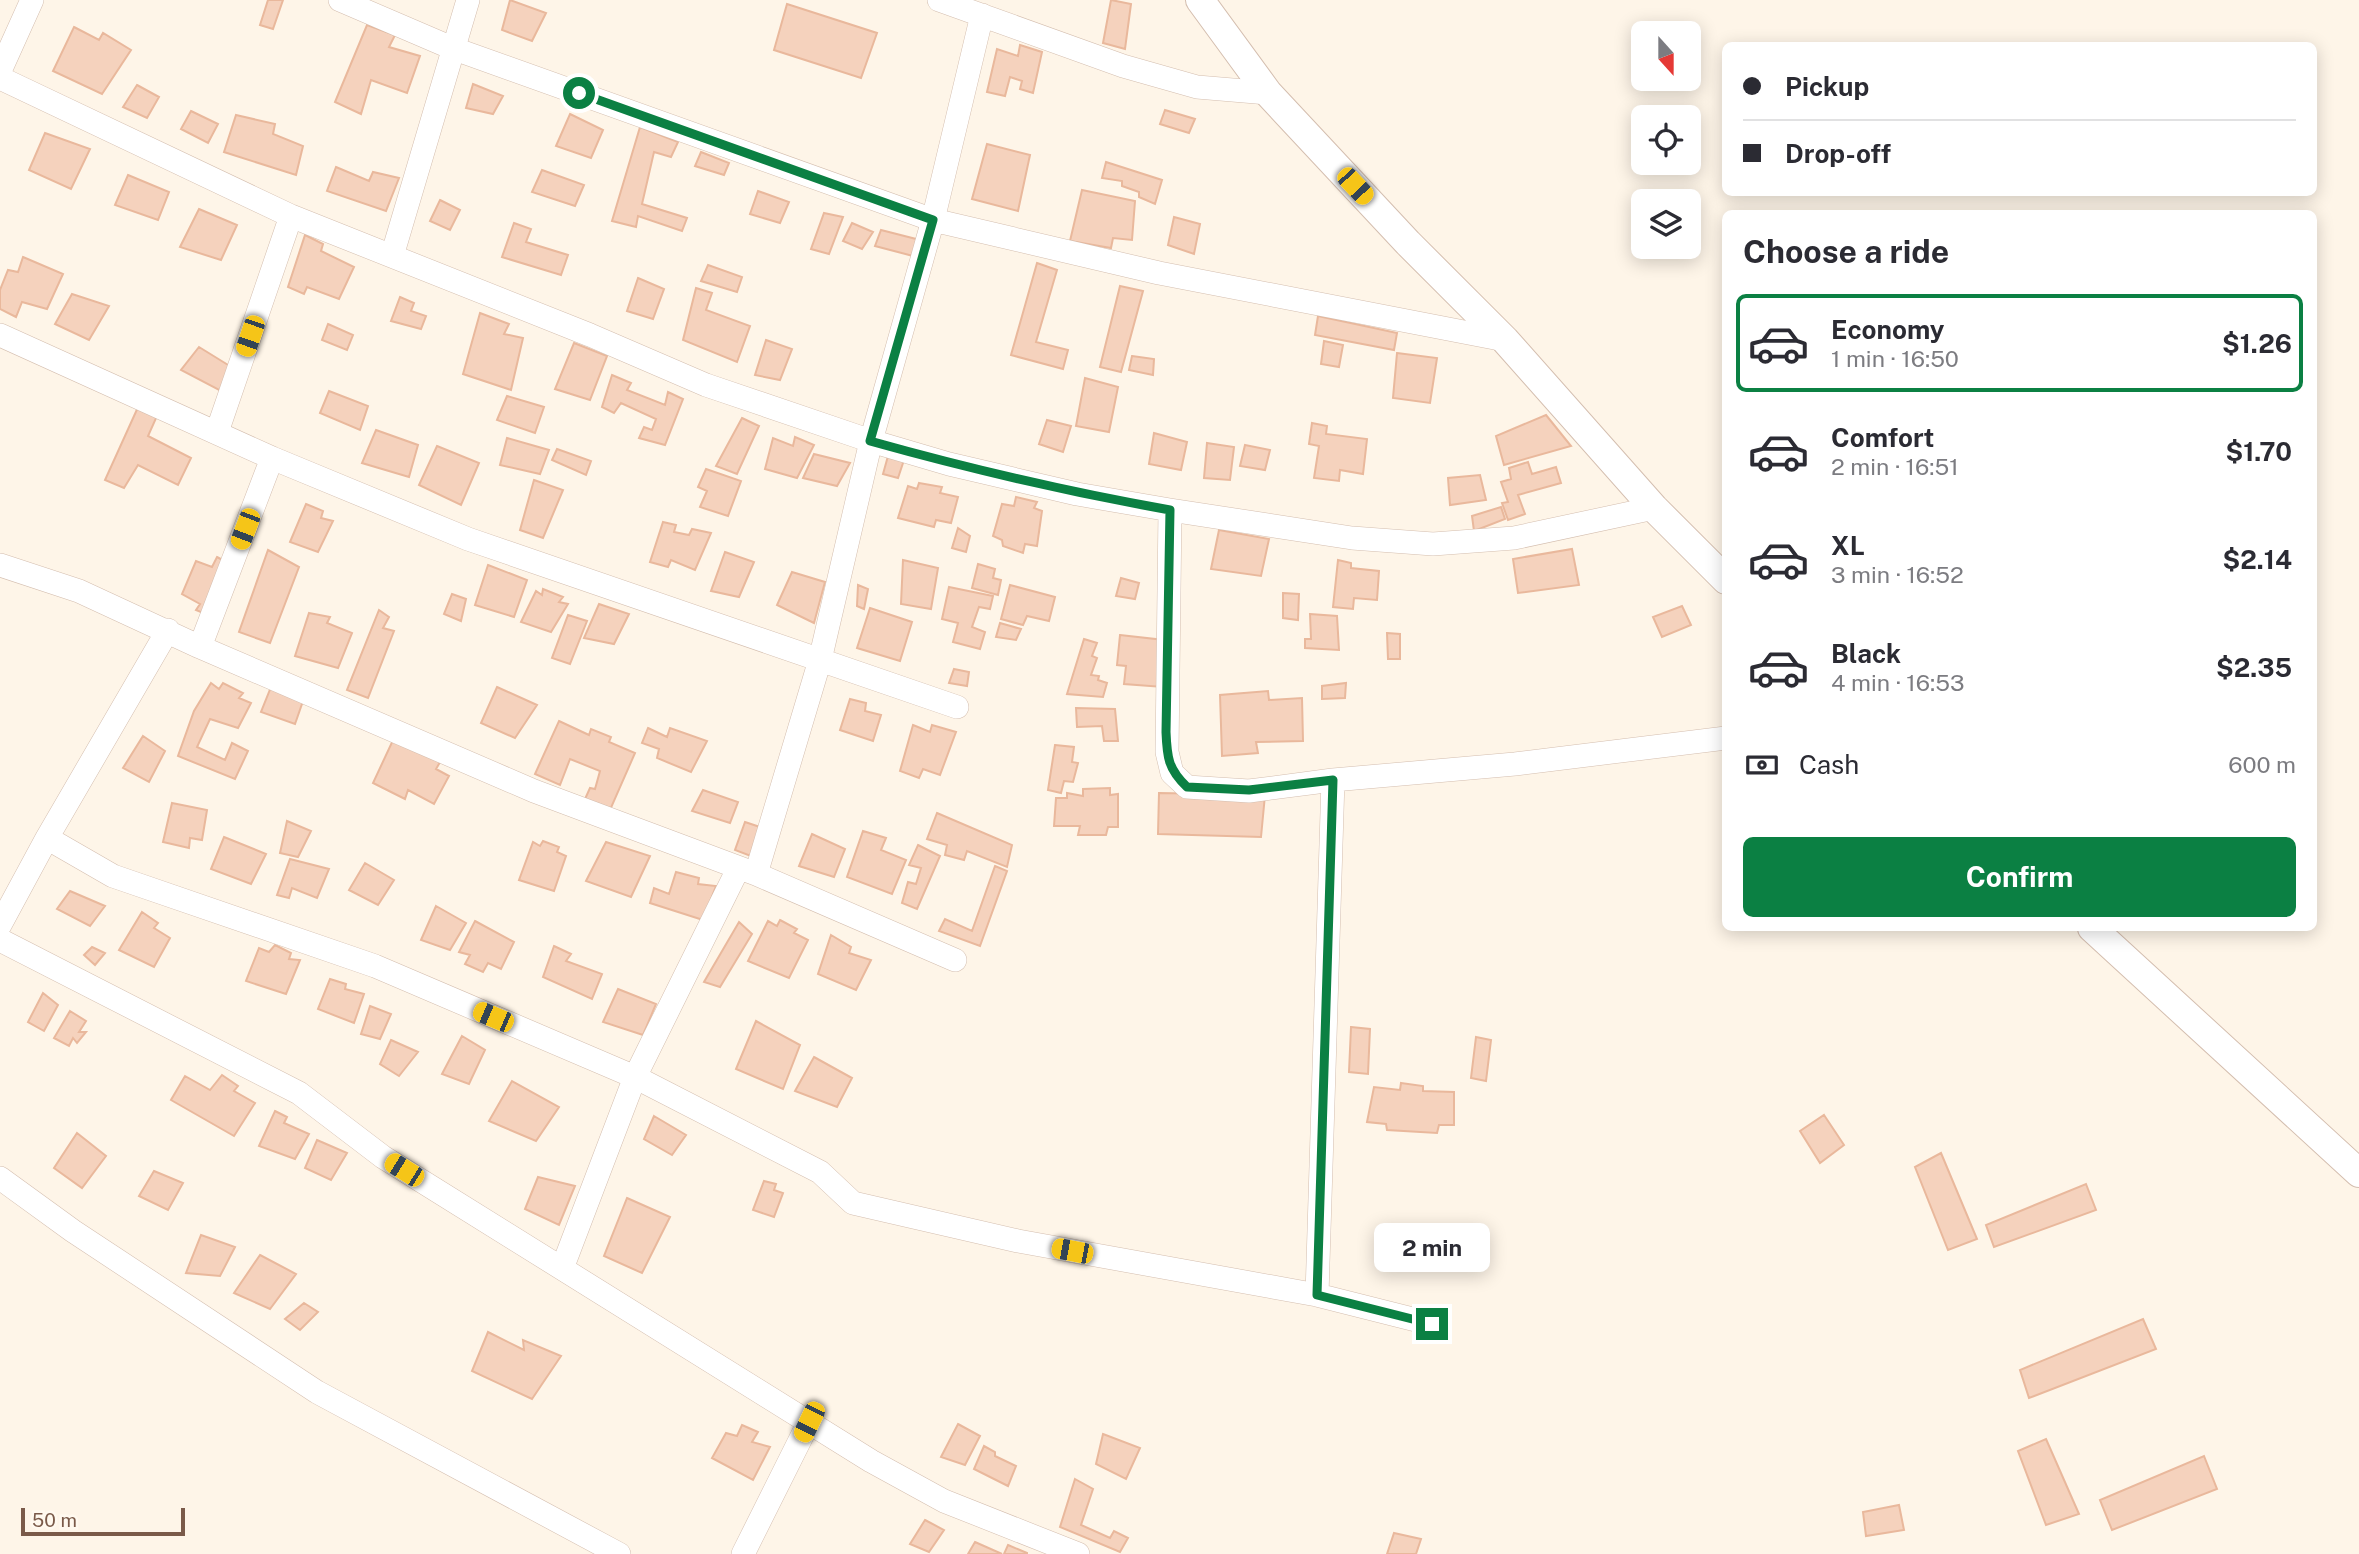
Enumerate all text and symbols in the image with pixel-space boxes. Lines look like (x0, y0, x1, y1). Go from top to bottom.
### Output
north arrow (1631, 21, 1701, 91)
map controls (1631, 21, 1701, 259)
text: Pickup (1785, 71, 1869, 102)
route start (563, 77, 595, 109)
button: locate (1631, 105, 1701, 175)
text: Drop-off (1785, 138, 1891, 169)
car (1333, 163, 1378, 209)
button: layers (1631, 189, 1701, 259)
text: Choose a ride (1743, 233, 1949, 270)
icon: car (1747, 312, 1810, 375)
car (234, 313, 267, 359)
text: Economy (1831, 314, 1944, 345)
text: $1.26 (2222, 328, 2292, 359)
text: 1 min · 16:50 (1831, 345, 1959, 372)
icon: car (1747, 420, 1810, 483)
text: Comfort (1831, 422, 1934, 453)
text: $1.70 (2226, 436, 2292, 467)
text: 2 min · 16:51 (1831, 453, 1959, 480)
car (228, 506, 263, 552)
icon: car (1747, 528, 1810, 591)
text: XL (1831, 530, 1865, 561)
text: $2.14 (2223, 544, 2292, 575)
text: 3 min · 16:52 (1831, 561, 1964, 588)
icon: car (1747, 636, 1810, 699)
text: Black (1831, 638, 1901, 669)
text: $2.35 (2216, 652, 2292, 683)
text: 4 min · 16:53 (1831, 669, 1964, 696)
icon: cash (1743, 746, 1781, 784)
text: Cash (1799, 749, 1859, 780)
text: 600 m (2228, 751, 2296, 778)
button: Confirm (1743, 837, 2296, 917)
car (470, 999, 517, 1035)
car (381, 1150, 428, 1190)
callout: 2 min (1374, 1222, 1490, 1272)
text: 2 min (1402, 1234, 1462, 1261)
car (1050, 1237, 1095, 1265)
route end (1416, 1308, 1448, 1340)
car (791, 1399, 828, 1445)
scale bar (21, 1505, 186, 1537)
text: 50 m (32, 1509, 77, 1531)

